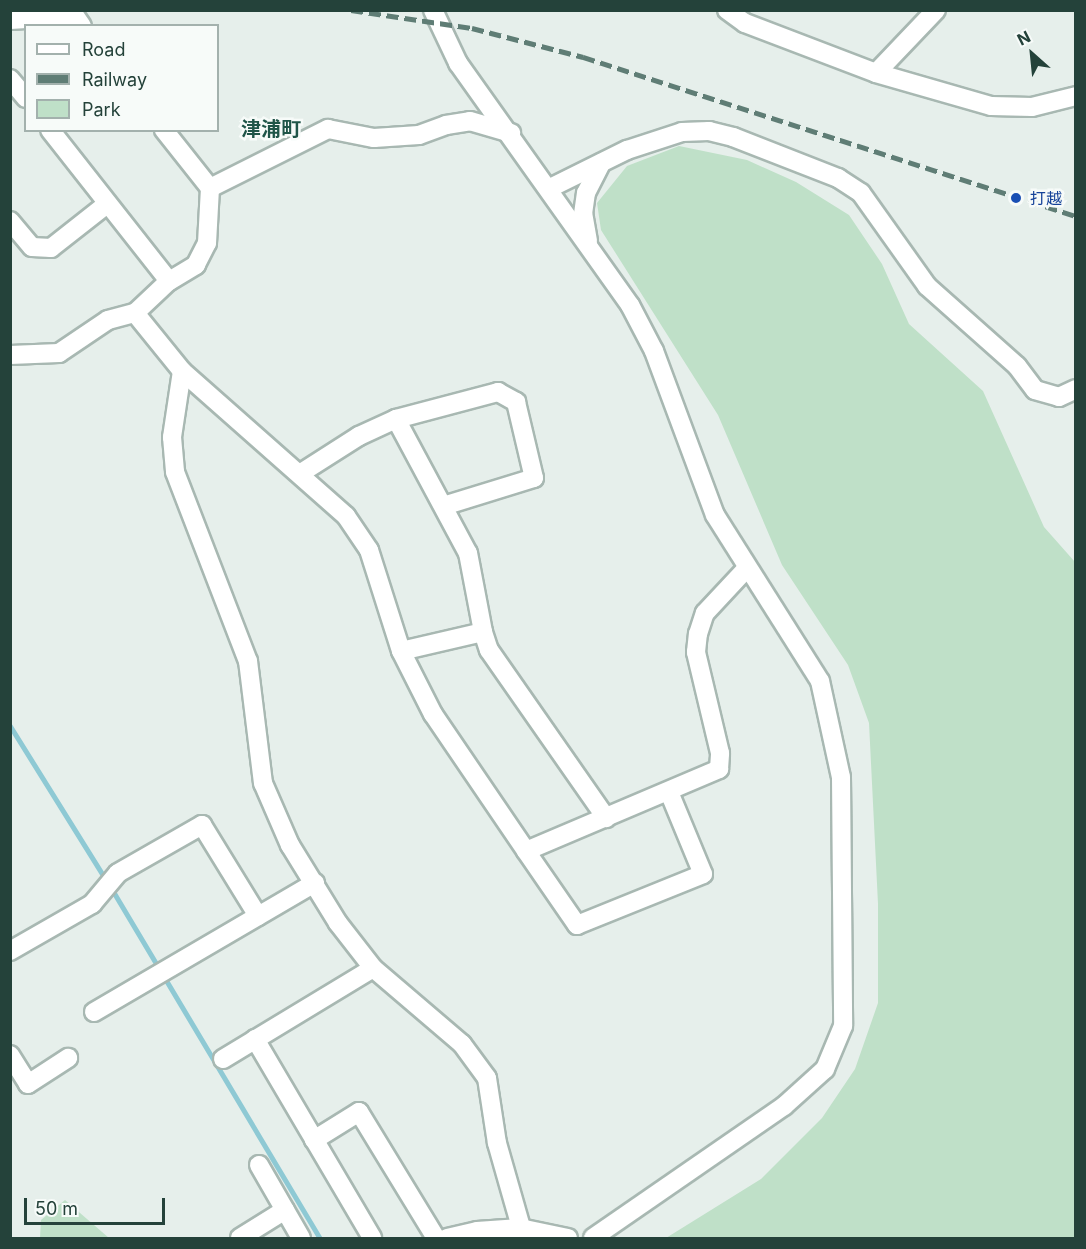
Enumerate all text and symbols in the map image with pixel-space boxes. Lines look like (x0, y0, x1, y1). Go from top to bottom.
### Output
legend (24, 24, 219, 132)
north arrow (1002, 24, 1062, 84)
text: N (1014, 26, 1034, 50)
text: Road (82, 39, 125, 60)
text: Railway (82, 69, 147, 90)
text: Park (82, 99, 121, 120)
district label: 津浦町 (241, 117, 301, 141)
place label: 打越 (1030, 188, 1062, 208)
marker: 打越 (1007, 189, 1025, 207)
scale bar (27, 1186, 168, 1224)
text: 50 m (35, 1198, 78, 1219)

